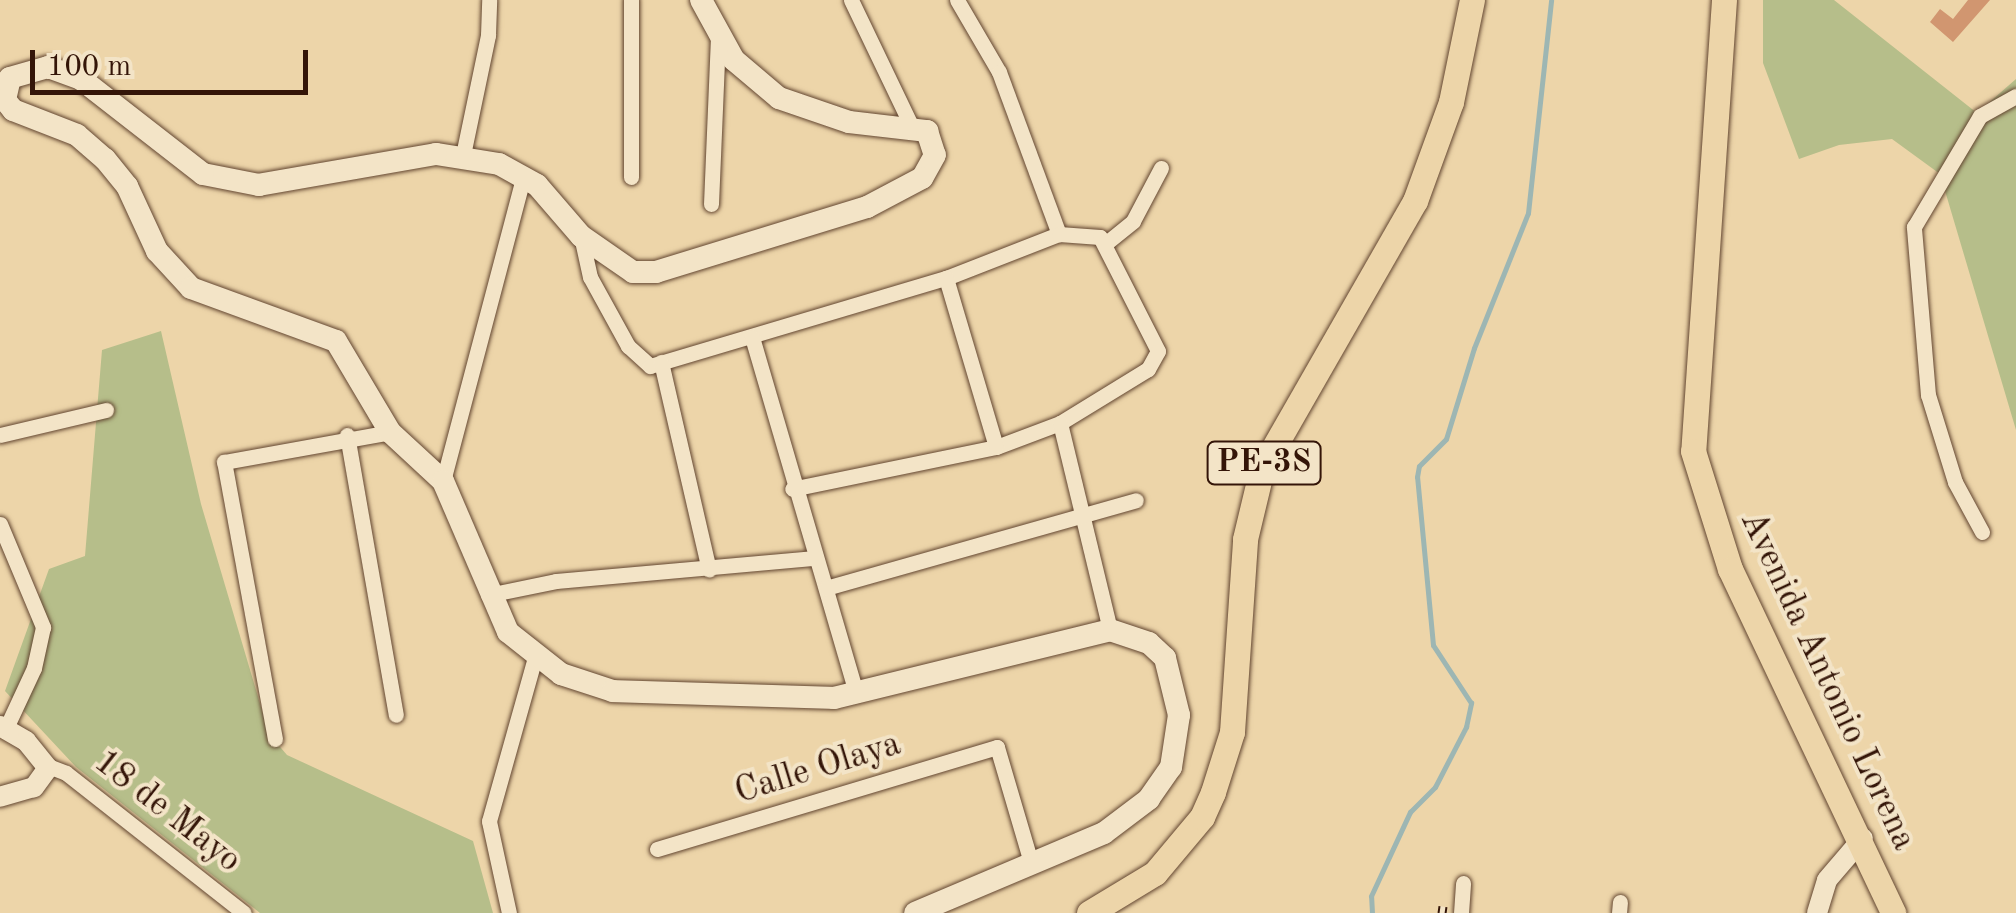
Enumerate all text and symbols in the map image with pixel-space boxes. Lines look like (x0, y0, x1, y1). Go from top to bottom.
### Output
scale bar (35, 30, 312, 92)
text: 100 m (47, 52, 131, 82)
road number: PE-3S (1206, 436, 1322, 490)
street label: Avenida Antonio Lorena (1730, 505, 1924, 857)
street label: Calle Olaya (730, 724, 906, 814)
street label: 18 de Mayo (85, 742, 249, 882)

